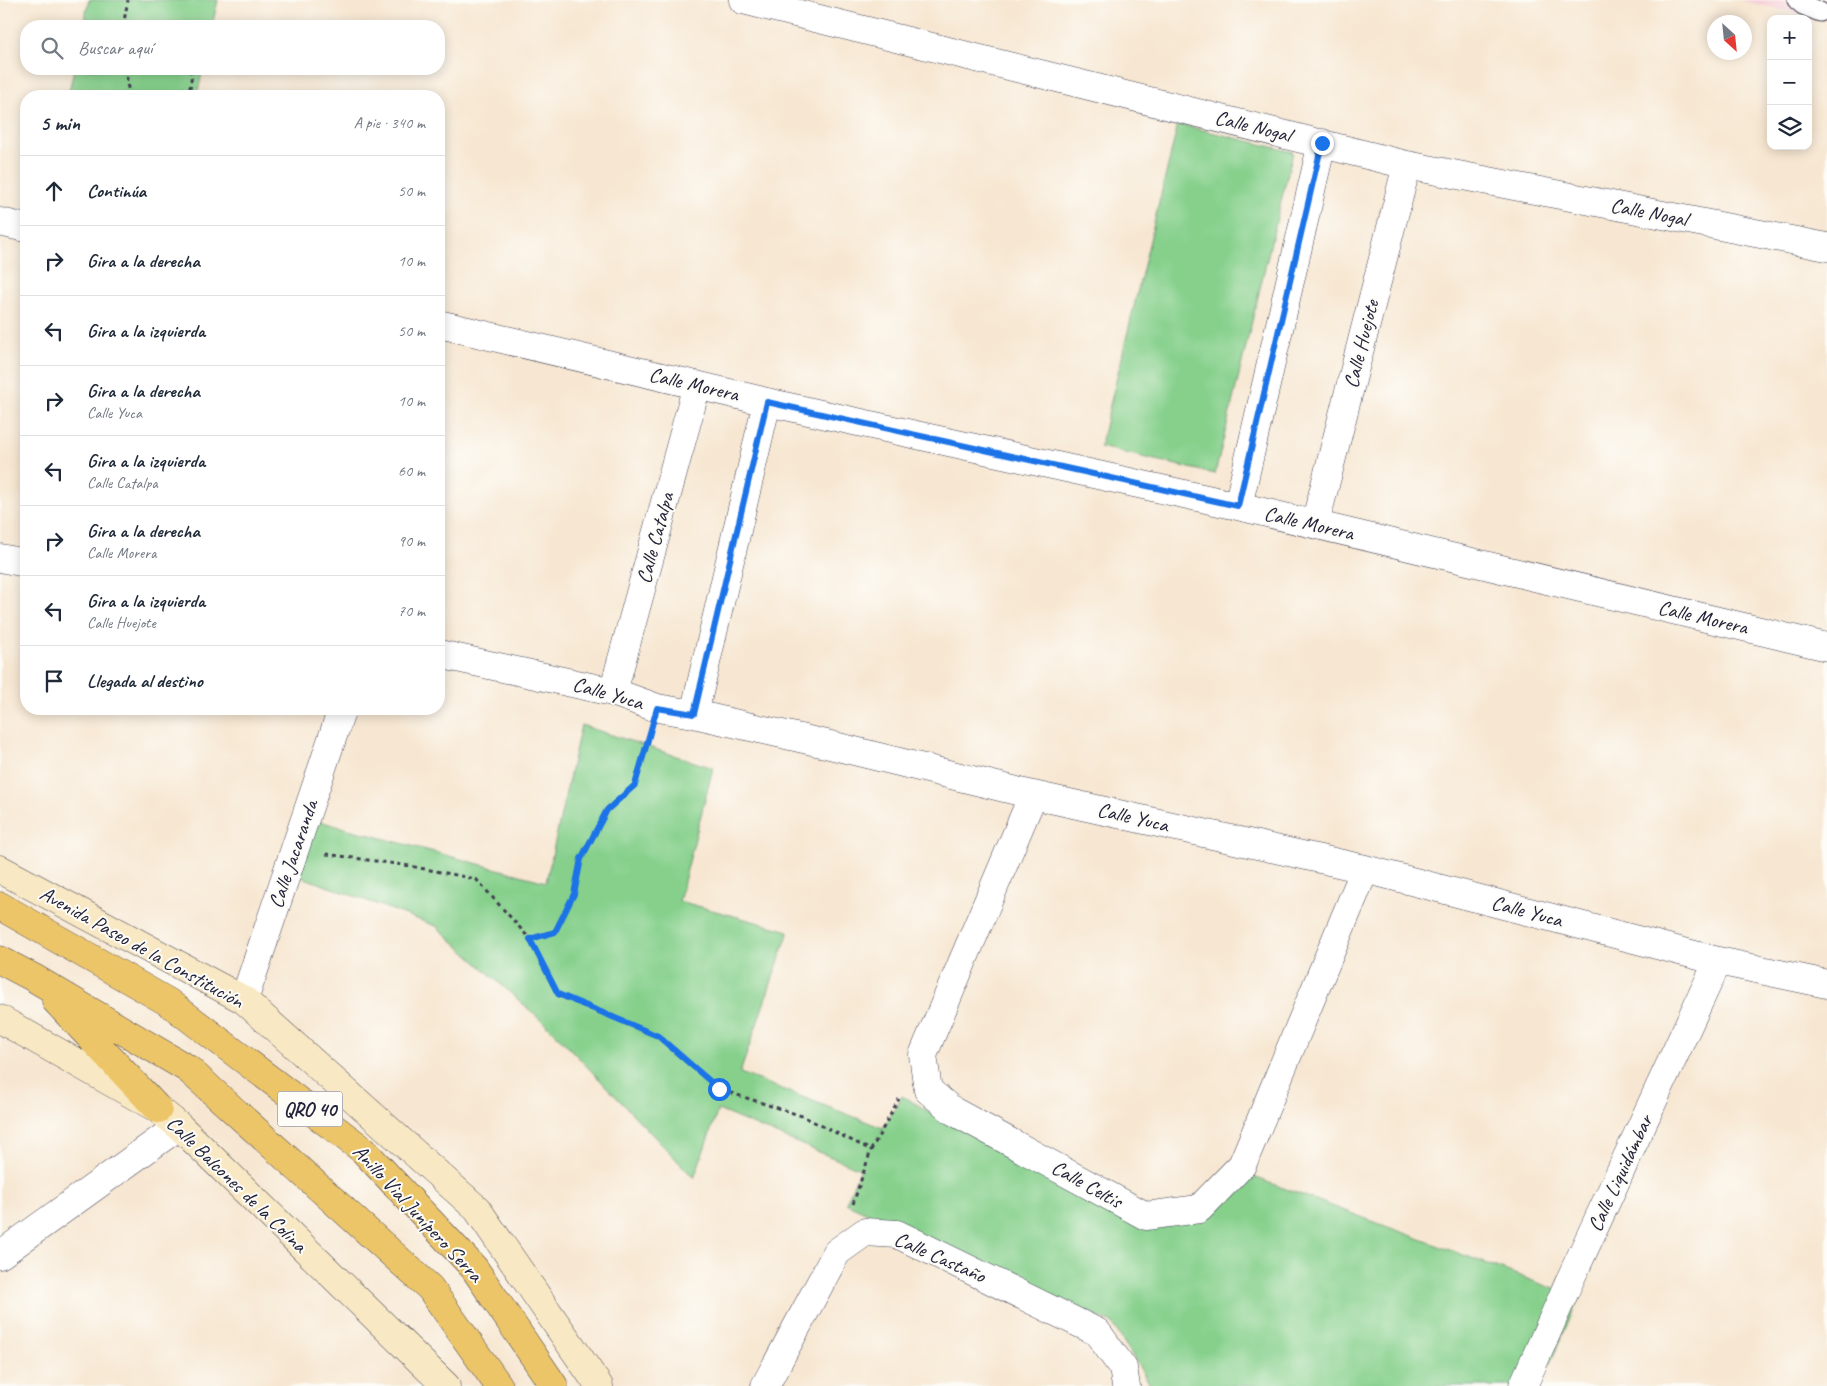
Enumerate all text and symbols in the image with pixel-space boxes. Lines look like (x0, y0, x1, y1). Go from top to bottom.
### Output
north arrow (1707, 15, 1752, 60)
map controls (1767, 15, 1812, 150)
button: + (1767, 15, 1812, 60)
search box (20, 20, 445, 75)
icon: search (38, 34, 66, 62)
text: Buscar aquí (78, 36, 152, 60)
button: − (1767, 60, 1812, 105)
street label: Calle Nogal (1212, 104, 1297, 149)
button: layers (1767, 105, 1812, 150)
text: 5 min (40, 110, 80, 136)
text: A pie · 340 m (354, 113, 425, 133)
route end (1311, 132, 1334, 155)
icon: ahead (40, 177, 68, 205)
text: Continúa (87, 179, 146, 203)
text: 50 m (398, 181, 425, 201)
street label: Calle Nogal (1608, 192, 1693, 233)
icon: right (40, 247, 68, 275)
text: Gira a la derecha (87, 249, 200, 273)
text: 10 m (398, 251, 425, 271)
street label: Calle Huejote (1337, 296, 1385, 391)
icon: left (40, 317, 68, 345)
text: Gira a la izquierda (87, 319, 205, 343)
text: 50 m (398, 321, 425, 341)
street label: Calle Morera (647, 361, 743, 407)
text: Gira a la derecha (87, 379, 200, 403)
icon: right (40, 387, 68, 415)
text: 10 m (398, 391, 425, 411)
text: Calle Yuca (87, 403, 142, 423)
text: Gira a la izquierda (87, 449, 205, 473)
icon: left (40, 457, 68, 485)
text: 60 m (398, 461, 425, 481)
text: Calle Catalpa (87, 473, 158, 493)
street label: Calle Catalpa (630, 488, 680, 586)
street label: Calle Morera (1262, 500, 1358, 546)
text: Gira a la derecha (87, 519, 200, 543)
icon: right (40, 527, 68, 555)
text: 90 m (398, 531, 425, 551)
text: Calle Morera (87, 543, 156, 563)
text: Gira a la izquierda (87, 589, 205, 613)
street label: Calle Morera (1656, 594, 1752, 640)
icon: left (40, 597, 68, 625)
text: 70 m (398, 601, 425, 621)
text: Calle Huejote (87, 613, 156, 633)
icon: arrive (40, 667, 68, 695)
text: Llegada al destino (87, 669, 203, 693)
street label: Calle Yuca (570, 671, 648, 716)
street label: Calle Jacaranda (262, 794, 324, 911)
street label: Calle Yuca (1095, 796, 1173, 838)
street label: Avenida Paseo de la Constitución (36, 880, 249, 1014)
street label: Calle Yuca (1489, 889, 1567, 933)
route start (708, 1078, 731, 1101)
road number: QRO 40 (278, 1092, 342, 1126)
street label: Calle Liquidámbar (1582, 1109, 1659, 1235)
street label: Calle Balcones de la Colina (161, 1110, 314, 1259)
street label: Anillo Vial Junípero Serra (347, 1139, 490, 1289)
street label: Calle Celtis (1047, 1154, 1128, 1215)
street label: Calle Castaño (890, 1225, 991, 1289)

